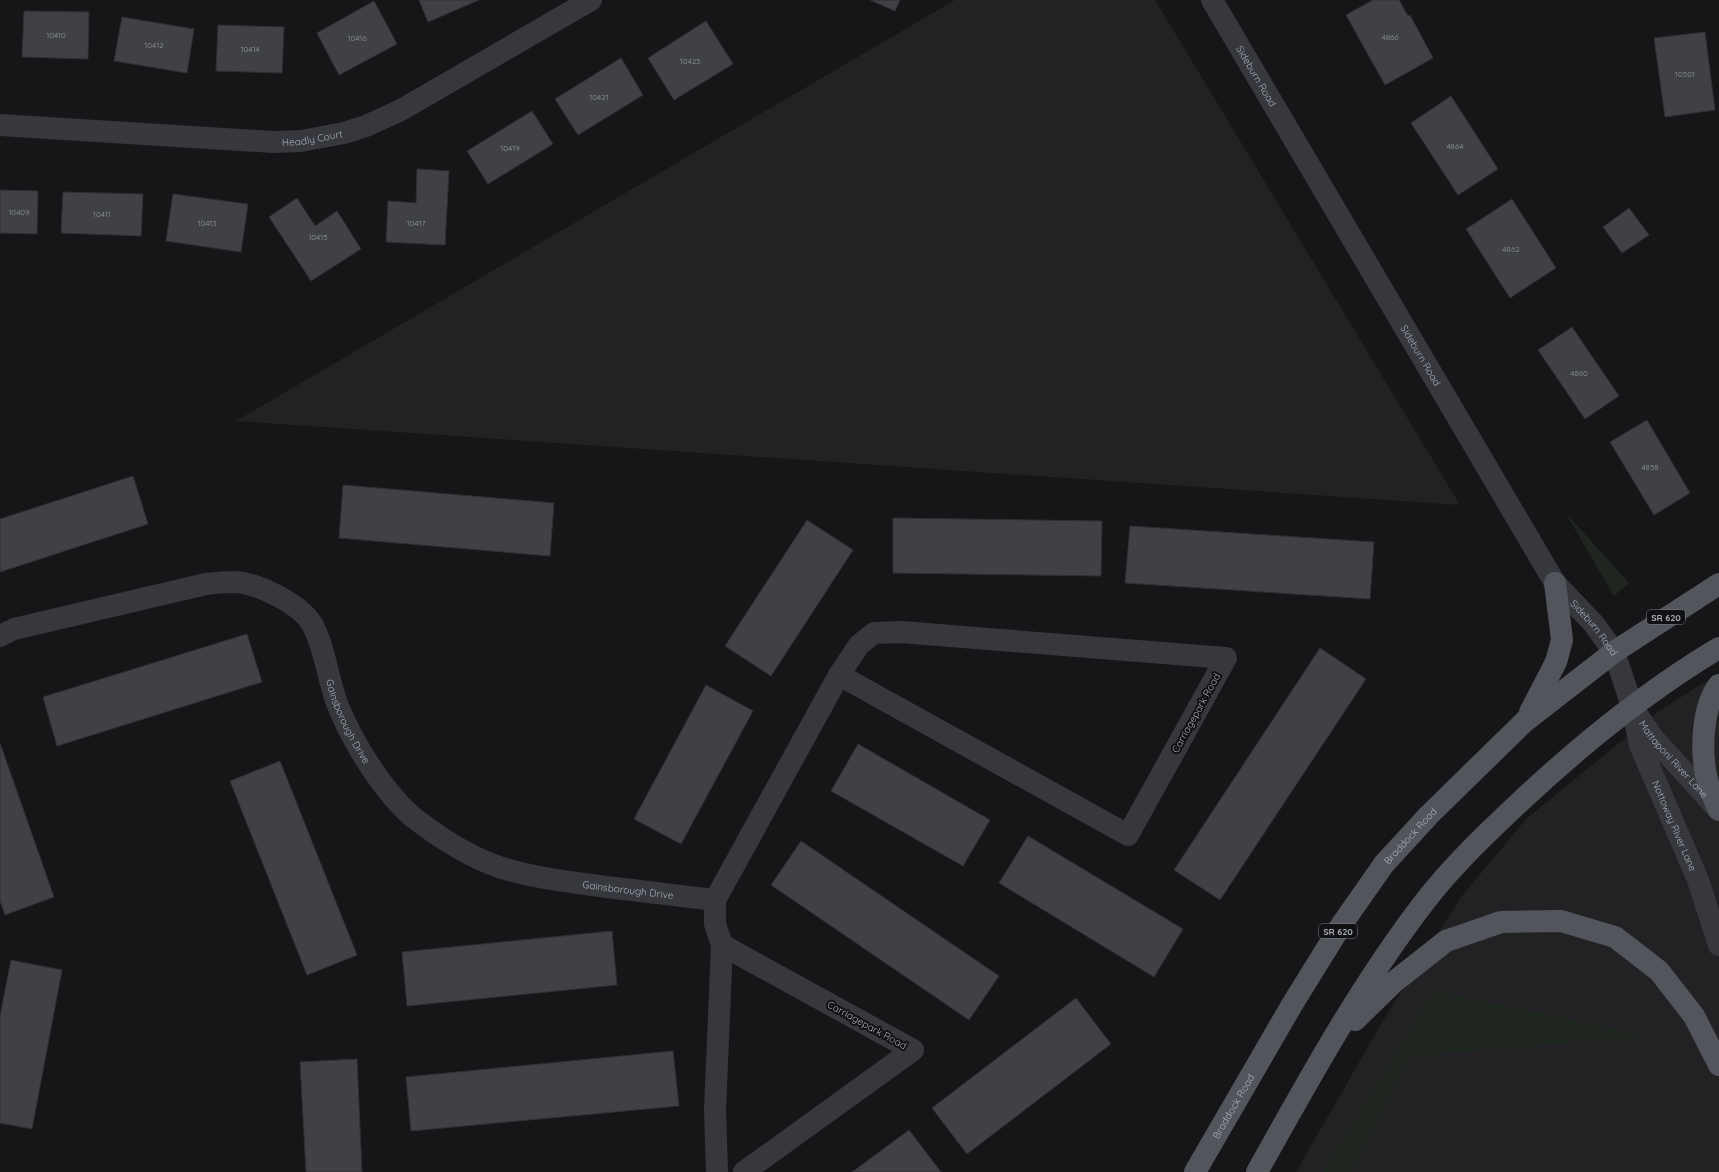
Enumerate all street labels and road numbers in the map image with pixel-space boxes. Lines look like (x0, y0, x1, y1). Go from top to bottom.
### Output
street label: Sideburn Road (1234, 43, 1280, 109)
street label: Headly Court (282, 127, 344, 148)
street label: Sideburn Road (1398, 322, 1444, 388)
street label: Sideburn Road (1568, 597, 1621, 658)
road number: SR 620 (1647, 610, 1685, 624)
street label: Carriagepark Road (1169, 671, 1223, 755)
street label: Gainsborough Drive (324, 678, 373, 766)
street label: Mattaponi River Lane (1636, 718, 1711, 801)
street label: Nottoway River Lane (1649, 778, 1700, 873)
street label: Braddock Road (1381, 805, 1439, 867)
street label: Gainsborough Drive (582, 877, 675, 902)
road number: SR 620 (1319, 924, 1357, 938)
street label: Carriagepark Road (825, 998, 909, 1052)
street label: Braddock Road (1209, 1072, 1257, 1141)

